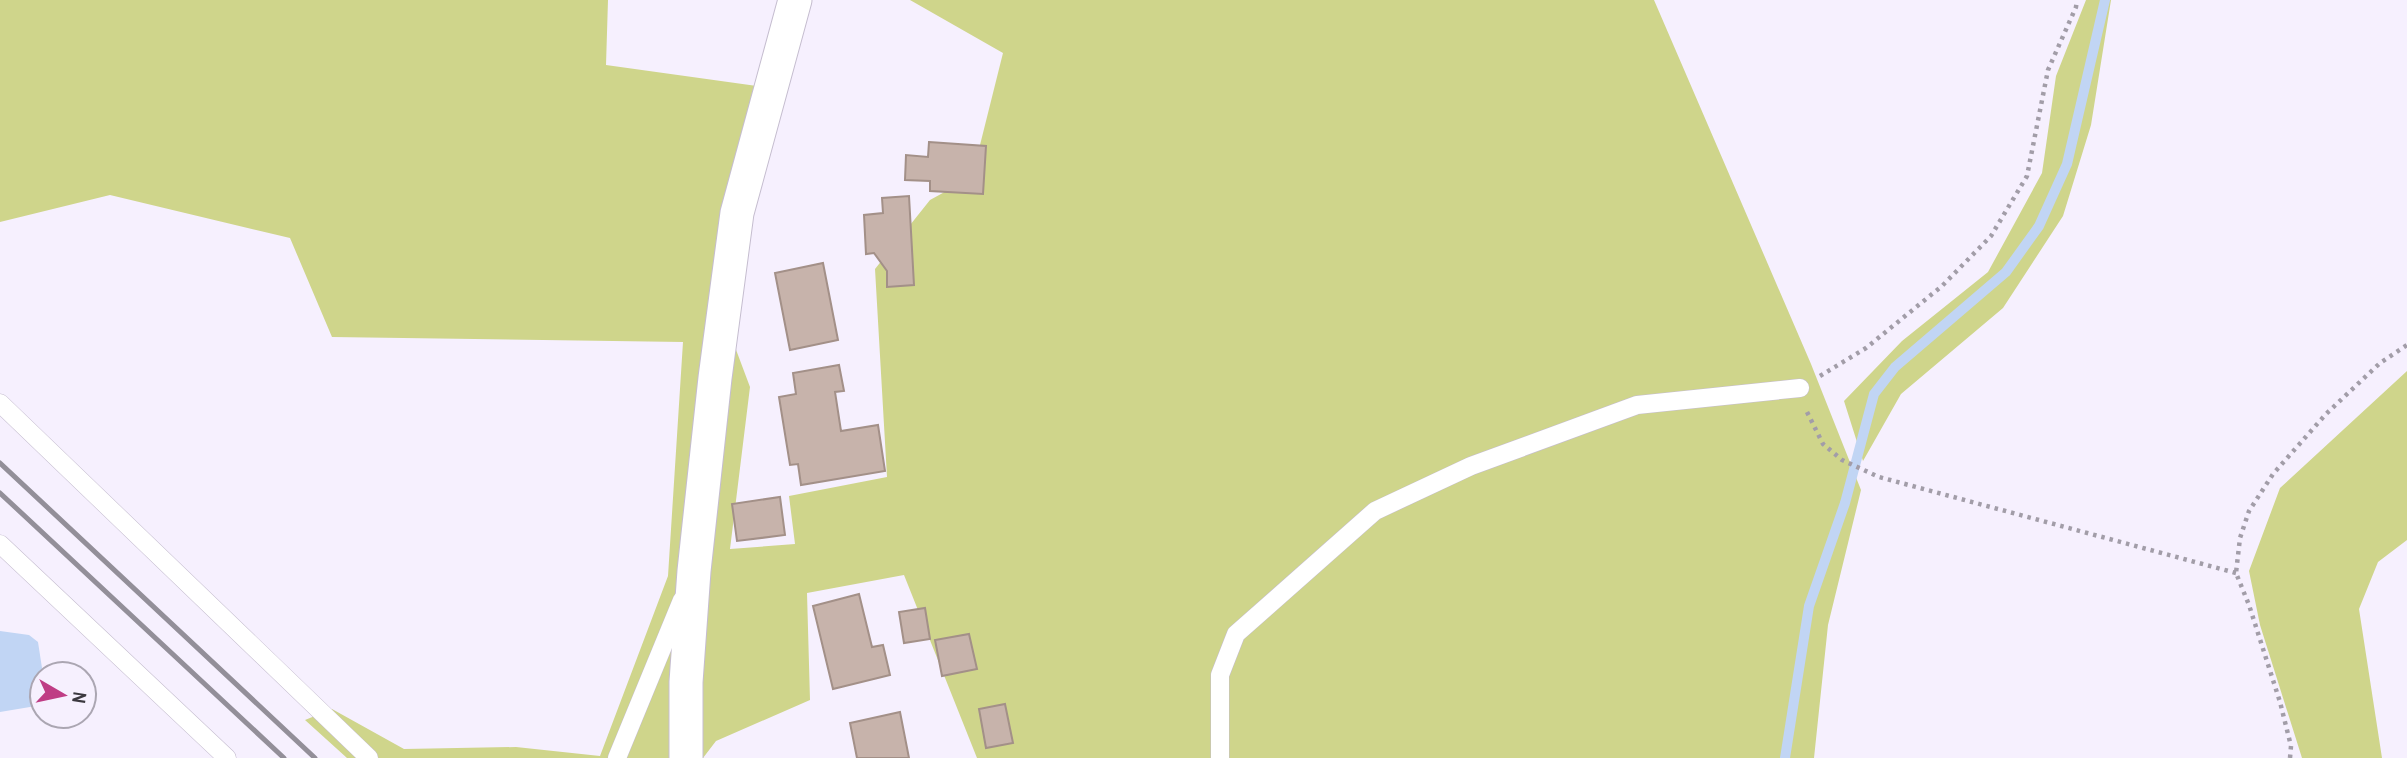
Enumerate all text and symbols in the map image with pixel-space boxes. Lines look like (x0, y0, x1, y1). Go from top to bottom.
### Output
north arrow (28, 660, 98, 730)
text: N (66, 690, 94, 705)

